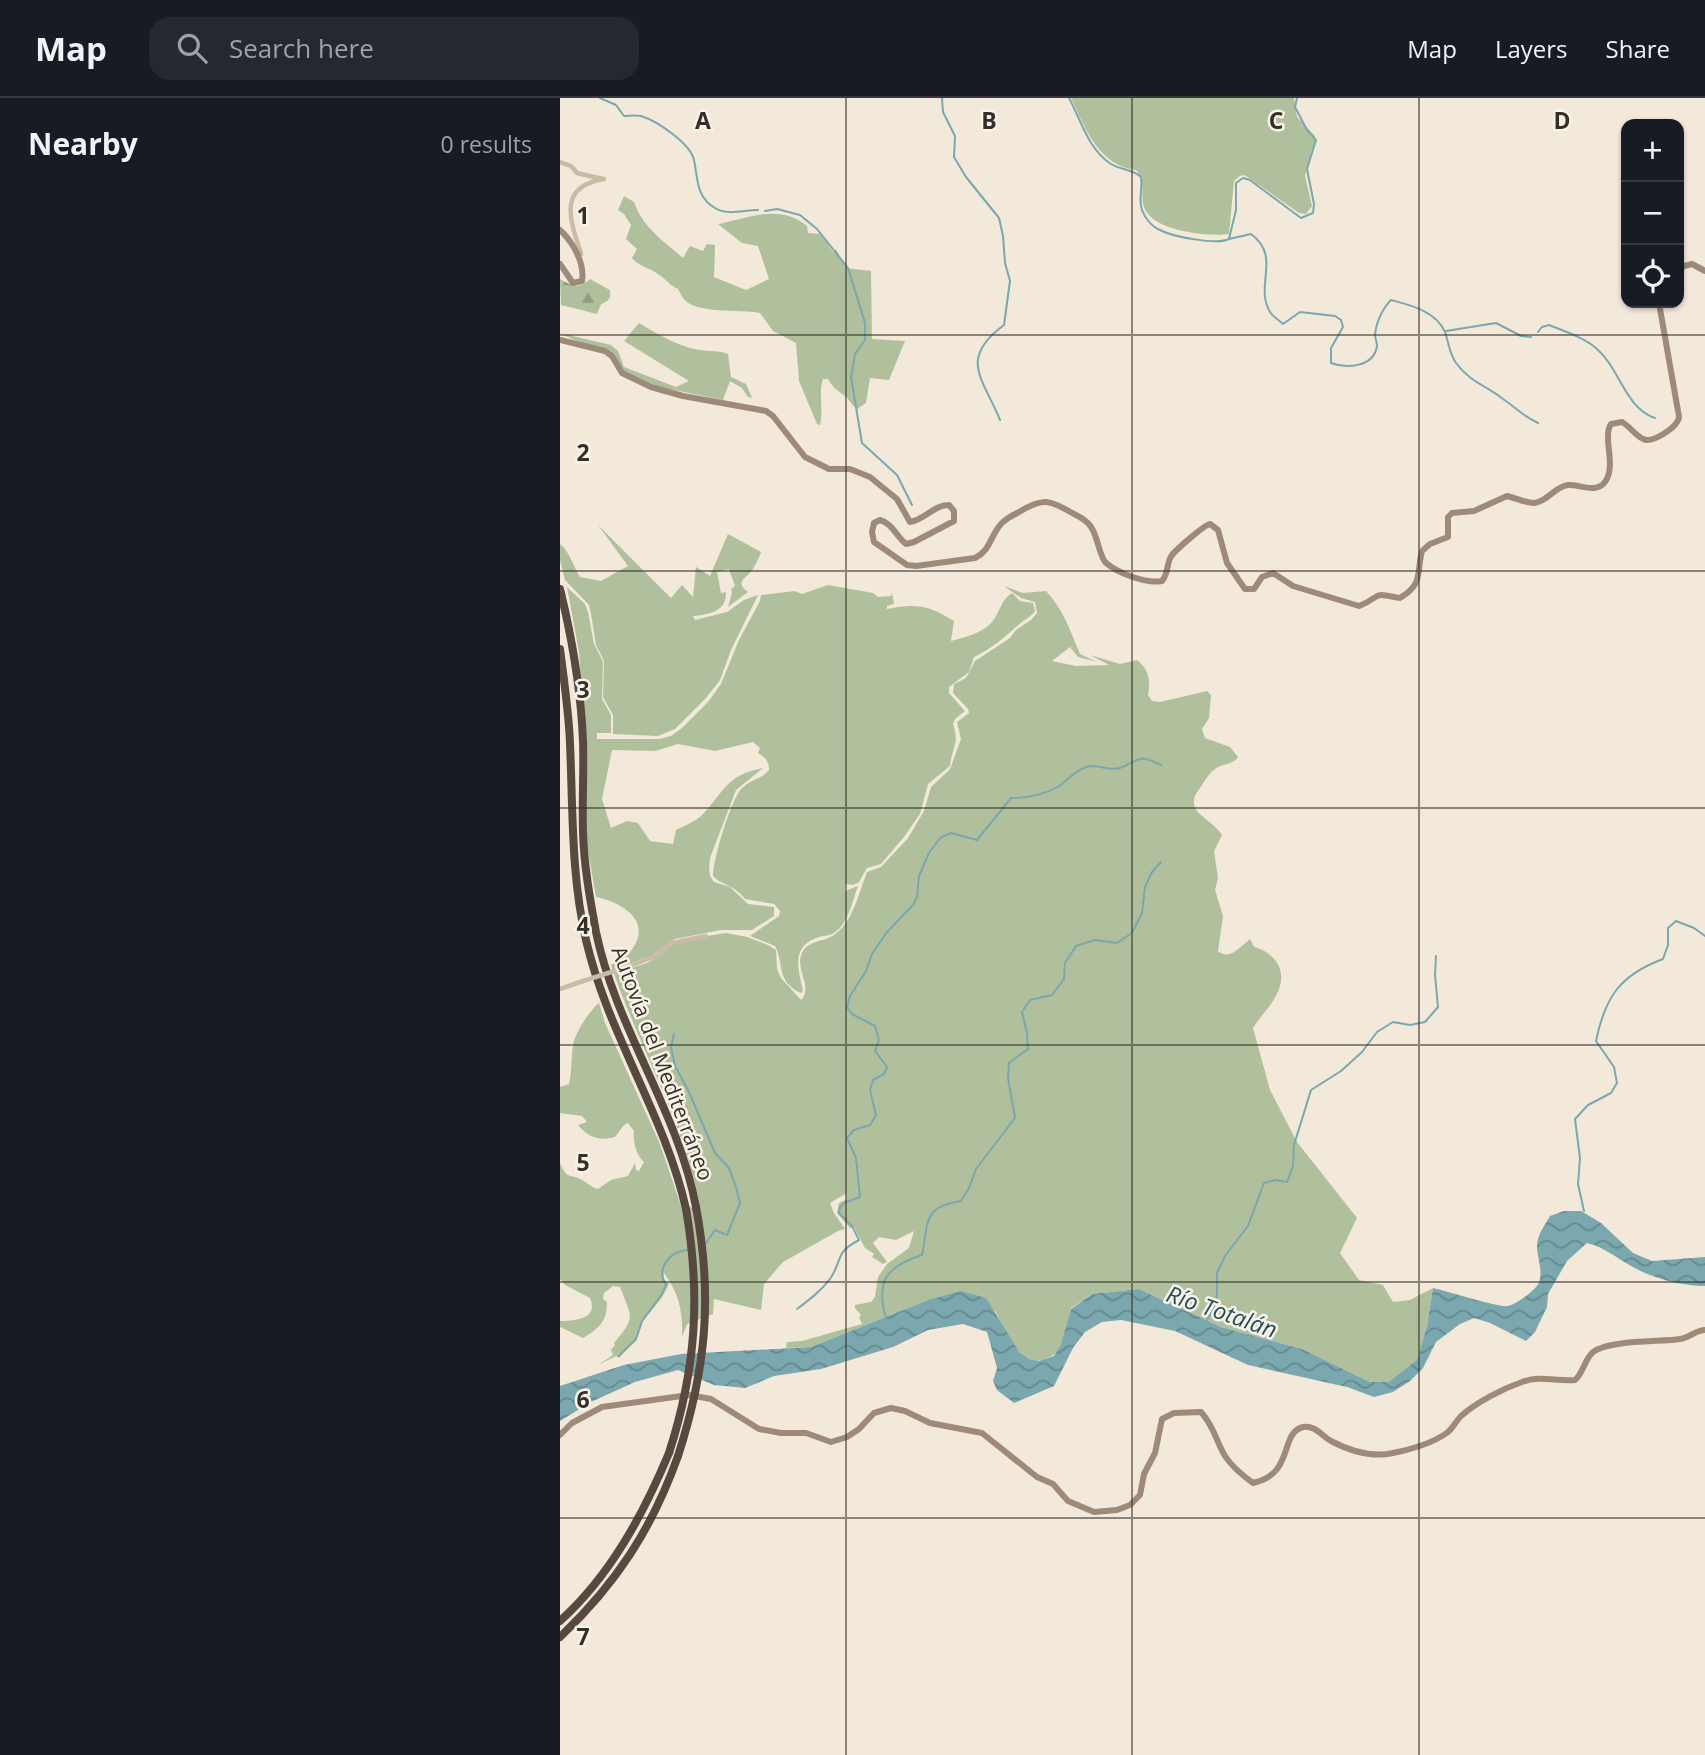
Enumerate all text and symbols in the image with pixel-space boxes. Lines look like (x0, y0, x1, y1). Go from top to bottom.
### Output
search box (149, 17, 639, 80)
text: Map (35, 26, 107, 71)
icon: search (173, 29, 211, 67)
text: Search here (229, 30, 374, 66)
text: Map (1407, 32, 1457, 65)
text: Layers (1495, 32, 1568, 65)
text: Share (1606, 32, 1670, 65)
text: A (695, 104, 711, 136)
text: B (981, 104, 997, 136)
text: C (1269, 104, 1283, 136)
text: D (1553, 104, 1571, 136)
map controls (1621, 119, 1684, 308)
button: + (1621, 119, 1684, 182)
text: Nearby (28, 123, 138, 164)
text: 0 results (441, 128, 532, 160)
button: − (1621, 182, 1684, 245)
text: 1 (576, 199, 590, 231)
button: locate (1621, 245, 1684, 308)
text: 2 (576, 436, 590, 468)
text: 3 (576, 673, 590, 705)
text: 4 (576, 909, 590, 941)
street label: Autovía del Mediterráneo (605, 942, 721, 1184)
text: 5 (576, 1146, 590, 1178)
water label: Río Totalán (1162, 1277, 1282, 1345)
text: 6 (576, 1383, 590, 1415)
text: 7 (576, 1620, 590, 1652)

